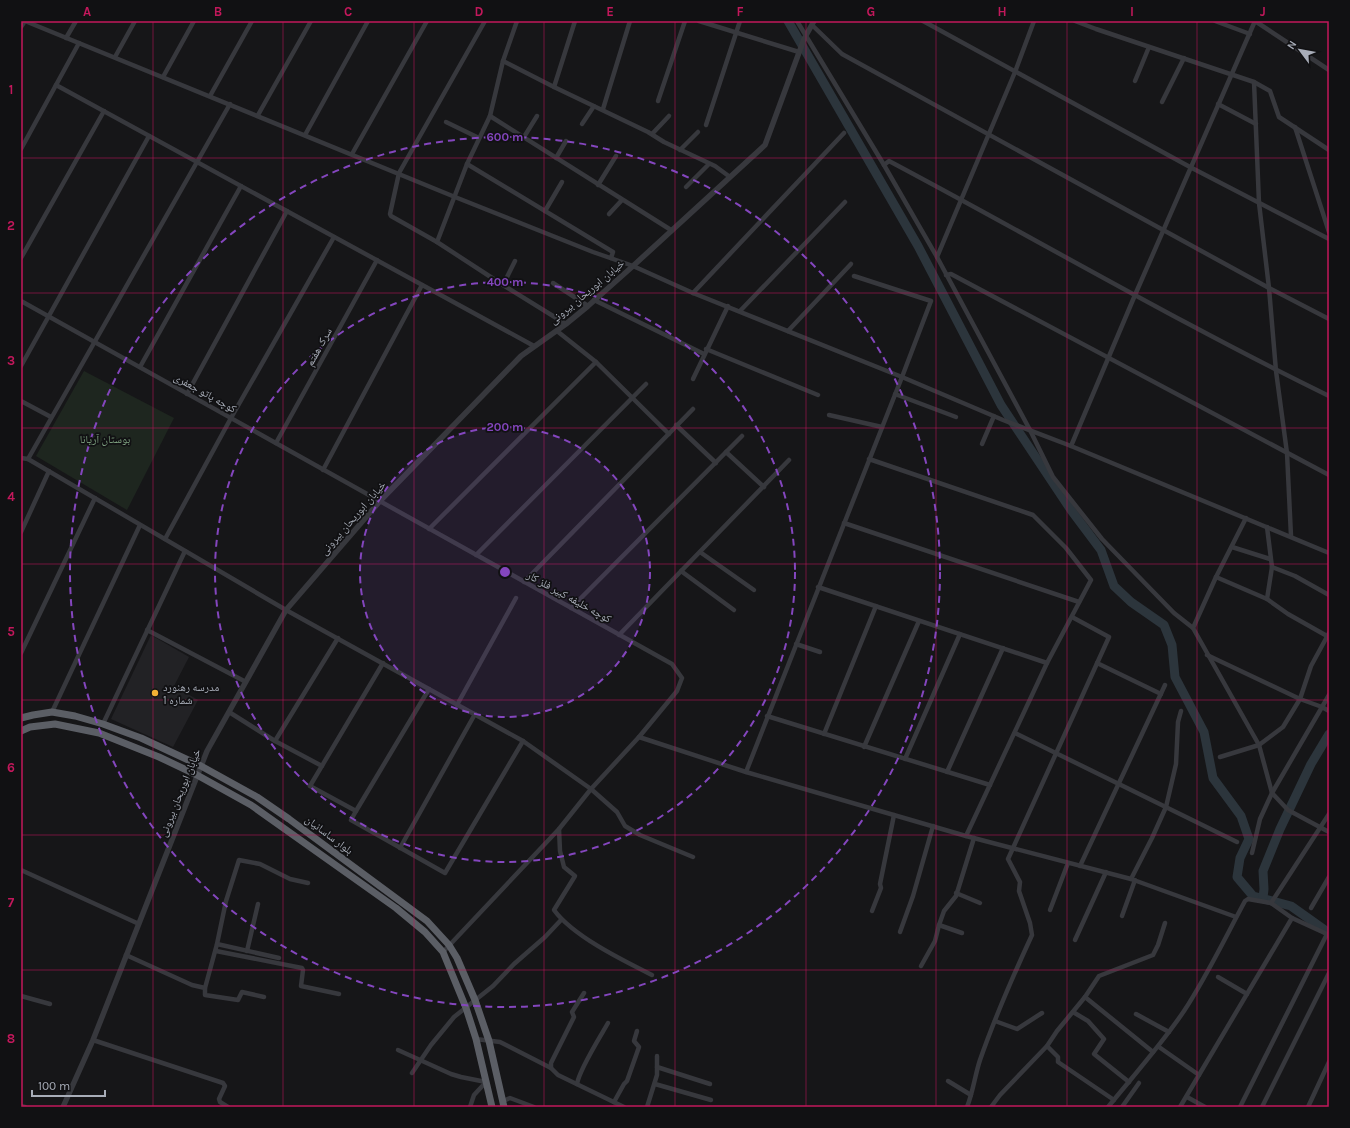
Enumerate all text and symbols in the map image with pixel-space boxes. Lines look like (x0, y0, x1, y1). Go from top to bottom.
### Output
text: A (83, 4, 91, 19)
text: B (214, 4, 222, 19)
text: C (344, 4, 352, 19)
text: D (475, 4, 484, 19)
text: E (606, 4, 614, 19)
text: F (736, 4, 744, 19)
text: G (867, 4, 875, 19)
text: H (997, 4, 1007, 19)
text: I (1130, 4, 1134, 19)
text: J (1260, 4, 1266, 19)
north arrow (1280, 30, 1320, 70)
text: N (1284, 38, 1300, 52)
text: 1 (9, 82, 13, 97)
text: 600 m (487, 130, 523, 144)
text: 2 (7, 218, 15, 233)
street label: خیابان ابوریحان بیرونی (547, 257, 627, 327)
text: 400 m (487, 275, 523, 289)
street label: سرک هفتم (303, 326, 336, 369)
text: 3 (7, 353, 15, 368)
street label: کوچه پاتو جعفری (171, 370, 239, 416)
text: 200 m (487, 420, 523, 434)
park label: بوستان آریانا (80, 433, 130, 446)
street label: خیابان ابوریحان بیرونی (317, 478, 389, 558)
text: 4 (7, 489, 15, 504)
centre of rings (498, 565, 512, 579)
street label: کوچه خلیفه کبیر فلز کار (524, 568, 614, 626)
text: 5 (7, 624, 15, 639)
place label: مدرسه رهنورد شماره 1 (163, 681, 219, 707)
marker: مدرسه رهنورد شماره 1 (150, 688, 160, 698)
street label: خیابان ابوریحان بیرونی (156, 747, 204, 839)
text: 6 (7, 760, 15, 775)
street label: بلوار ساسانیان (302, 813, 356, 857)
text: 7 (8, 895, 15, 910)
text: 8 (7, 1031, 15, 1046)
scale bar (32, 1072, 105, 1098)
text: 100 m (38, 1079, 70, 1093)

